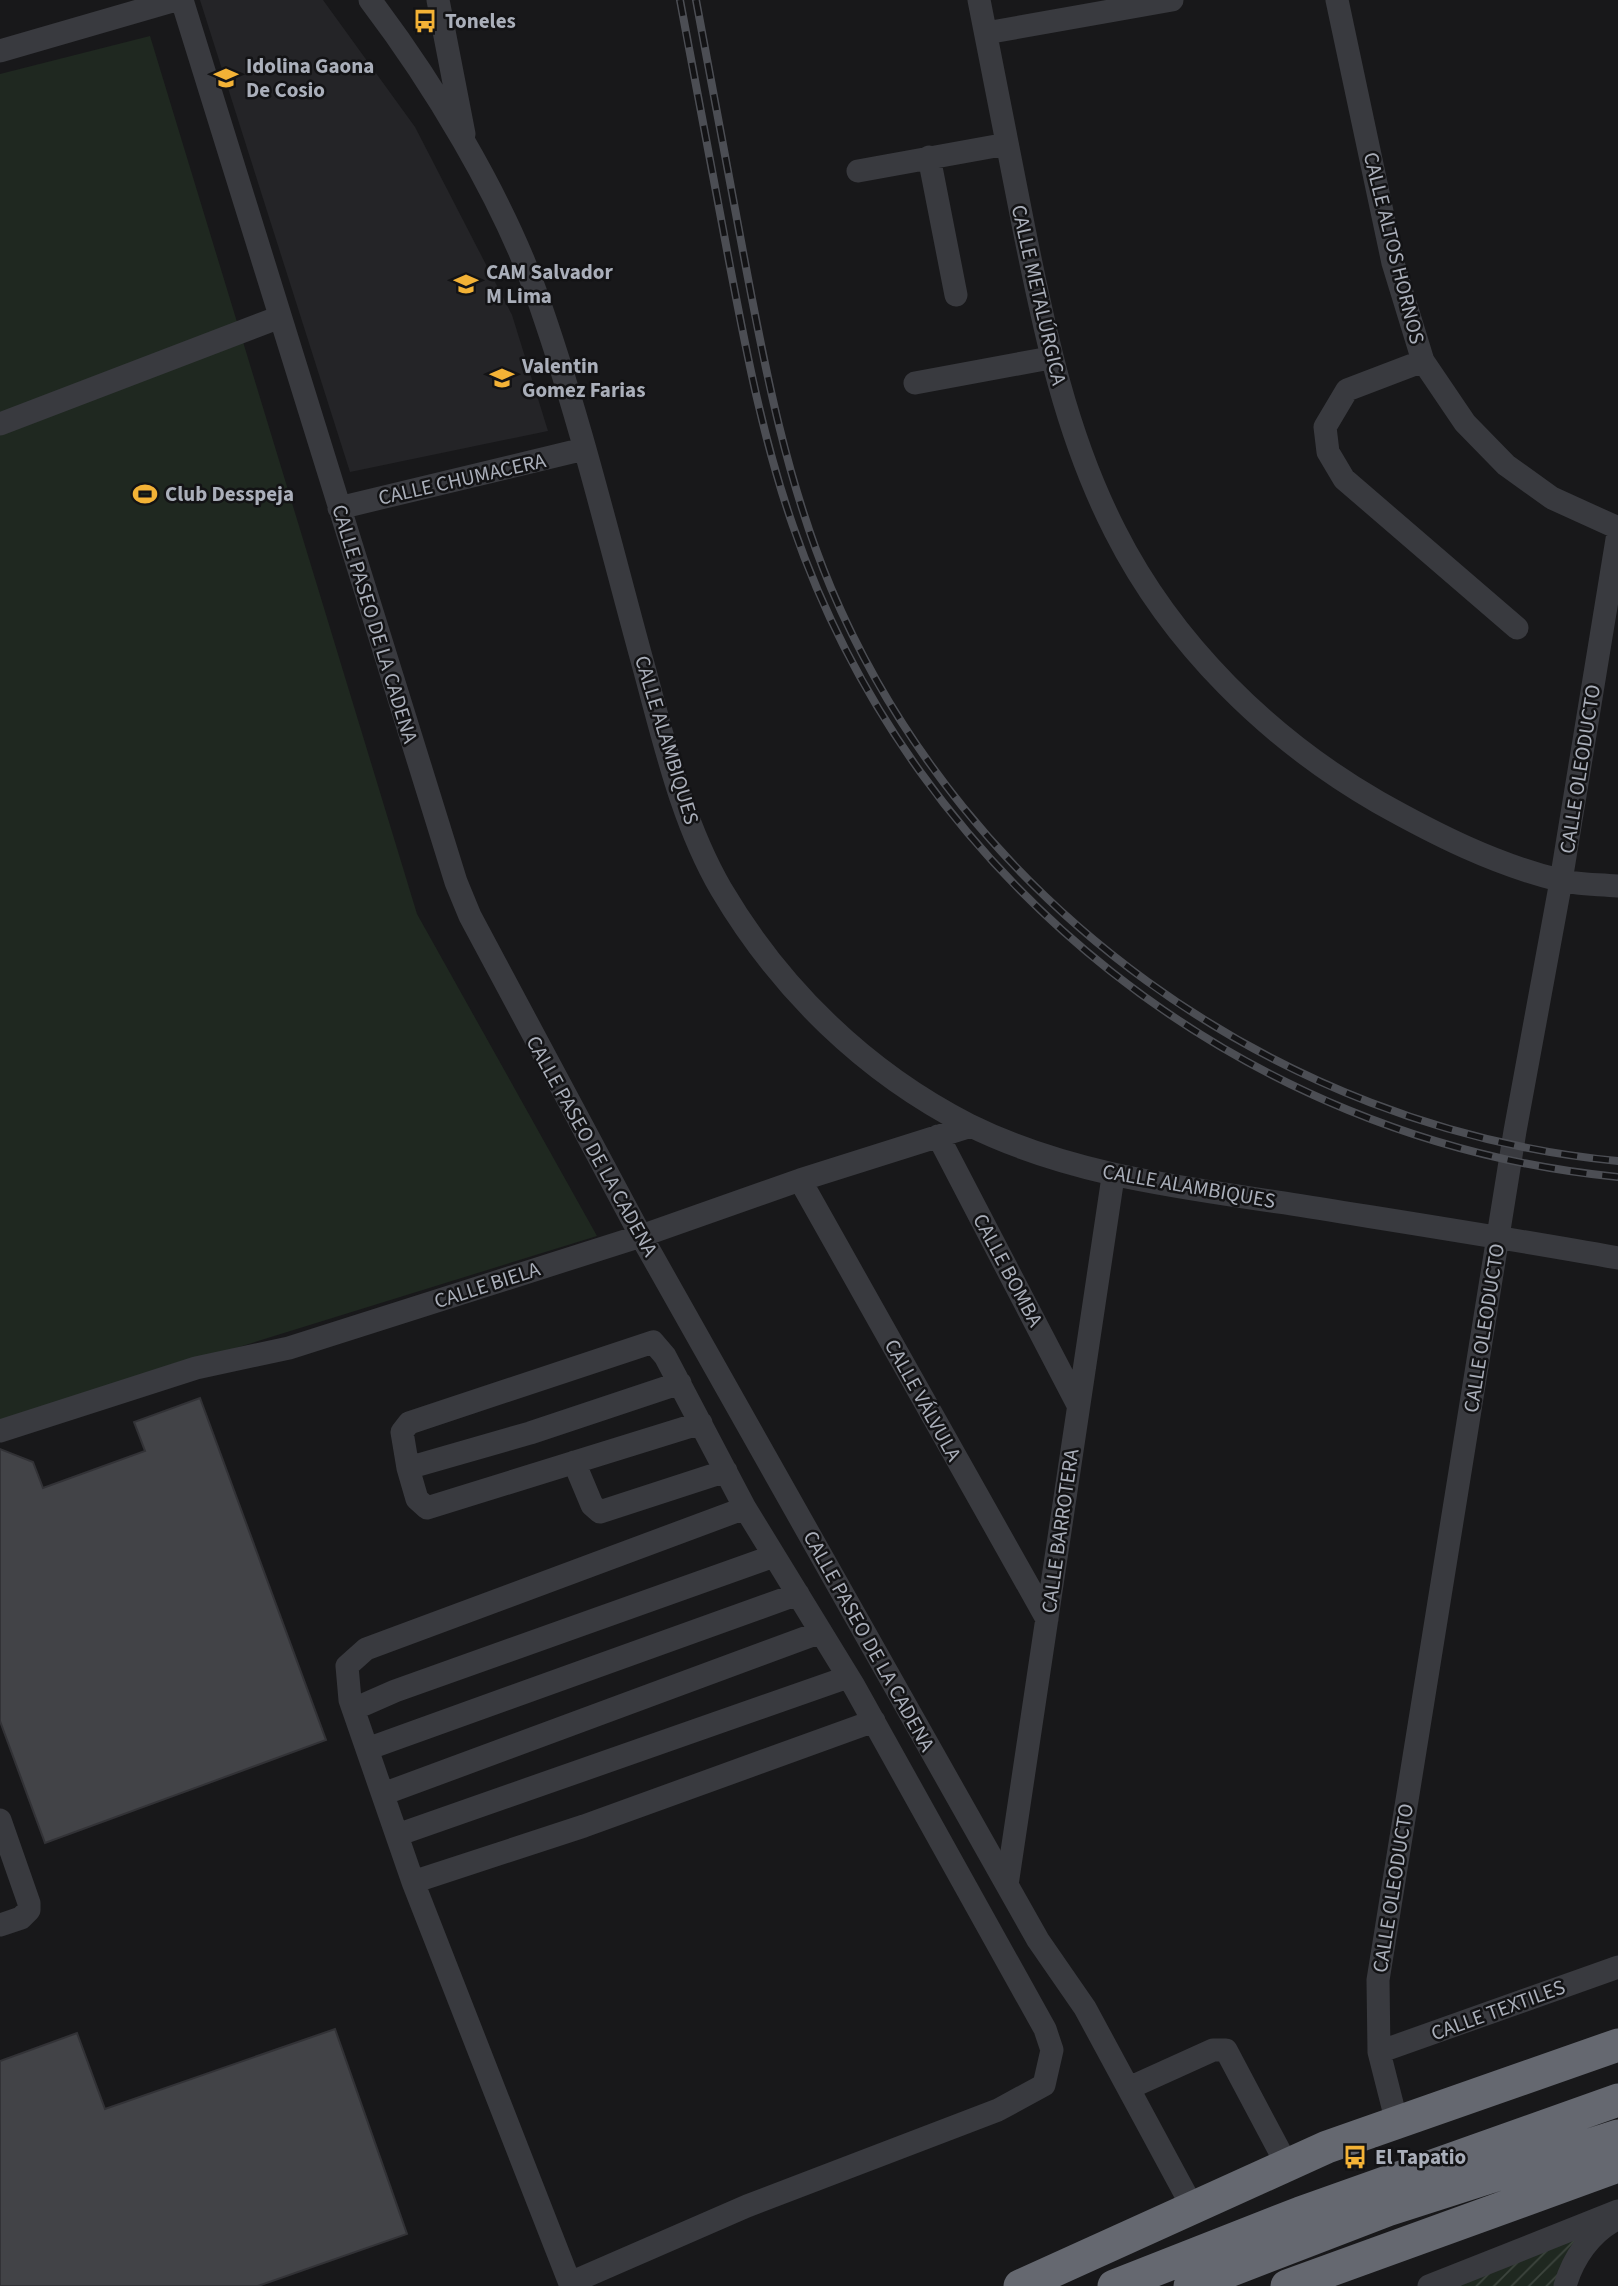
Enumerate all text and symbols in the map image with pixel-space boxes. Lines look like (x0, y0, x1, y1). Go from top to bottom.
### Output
place label: Toneles (445, 6, 516, 36)
bus stop icon: Toneles (411, 7, 439, 35)
place label: Idolina Gaona De Cosio (246, 51, 374, 105)
school or university icon: Idolina Gaona De Cosio (212, 64, 240, 92)
street label: CALLE ALTOS HORNOS (1356, 149, 1432, 347)
street label: CALLE METALÚRGICA (1004, 202, 1074, 389)
place label: CAM Salvador M Lima (486, 257, 614, 311)
school or university icon: CAM Salvador M Lima (452, 270, 480, 298)
place label: Valentin Gomez Farias (521, 351, 645, 405)
school or university icon: Valentin Gomez Farias (488, 364, 516, 392)
street label: CALLE CHUMACERA (375, 445, 549, 513)
place label: Club Desspeja (165, 479, 294, 509)
sports icon: Club Desspeja (131, 480, 159, 508)
street label: CALLE PASEO DE LA CADENA (324, 501, 426, 748)
street label: CALLE ALAMBIQUES (627, 652, 707, 828)
street label: CALLE OLEODUCTO (1552, 682, 1608, 856)
street label: CALLE PASEO DE LA CADENA (519, 1030, 666, 1262)
street label: CALLE ALAMBIQUES (1100, 1156, 1278, 1216)
street label: CALLE BOMBA (966, 1208, 1051, 1332)
street label: CALLE OLEODUCTO (1456, 1241, 1512, 1415)
street label: CALLE BIELA (430, 1254, 544, 1316)
street label: CALLE VÁLVULA (877, 1333, 969, 1467)
street label: CALLE BARROTERA (1034, 1446, 1086, 1615)
street label: CALLE PASEO DE LA CADENA (796, 1525, 943, 1757)
street label: CALLE OLEODUCTO (1365, 1801, 1421, 1975)
street label: CALLE TEXTILES (1427, 1972, 1569, 2048)
place label: El Tapatio (1375, 2142, 1466, 2172)
bus stop icon: El Tapatio (1341, 2143, 1369, 2171)

